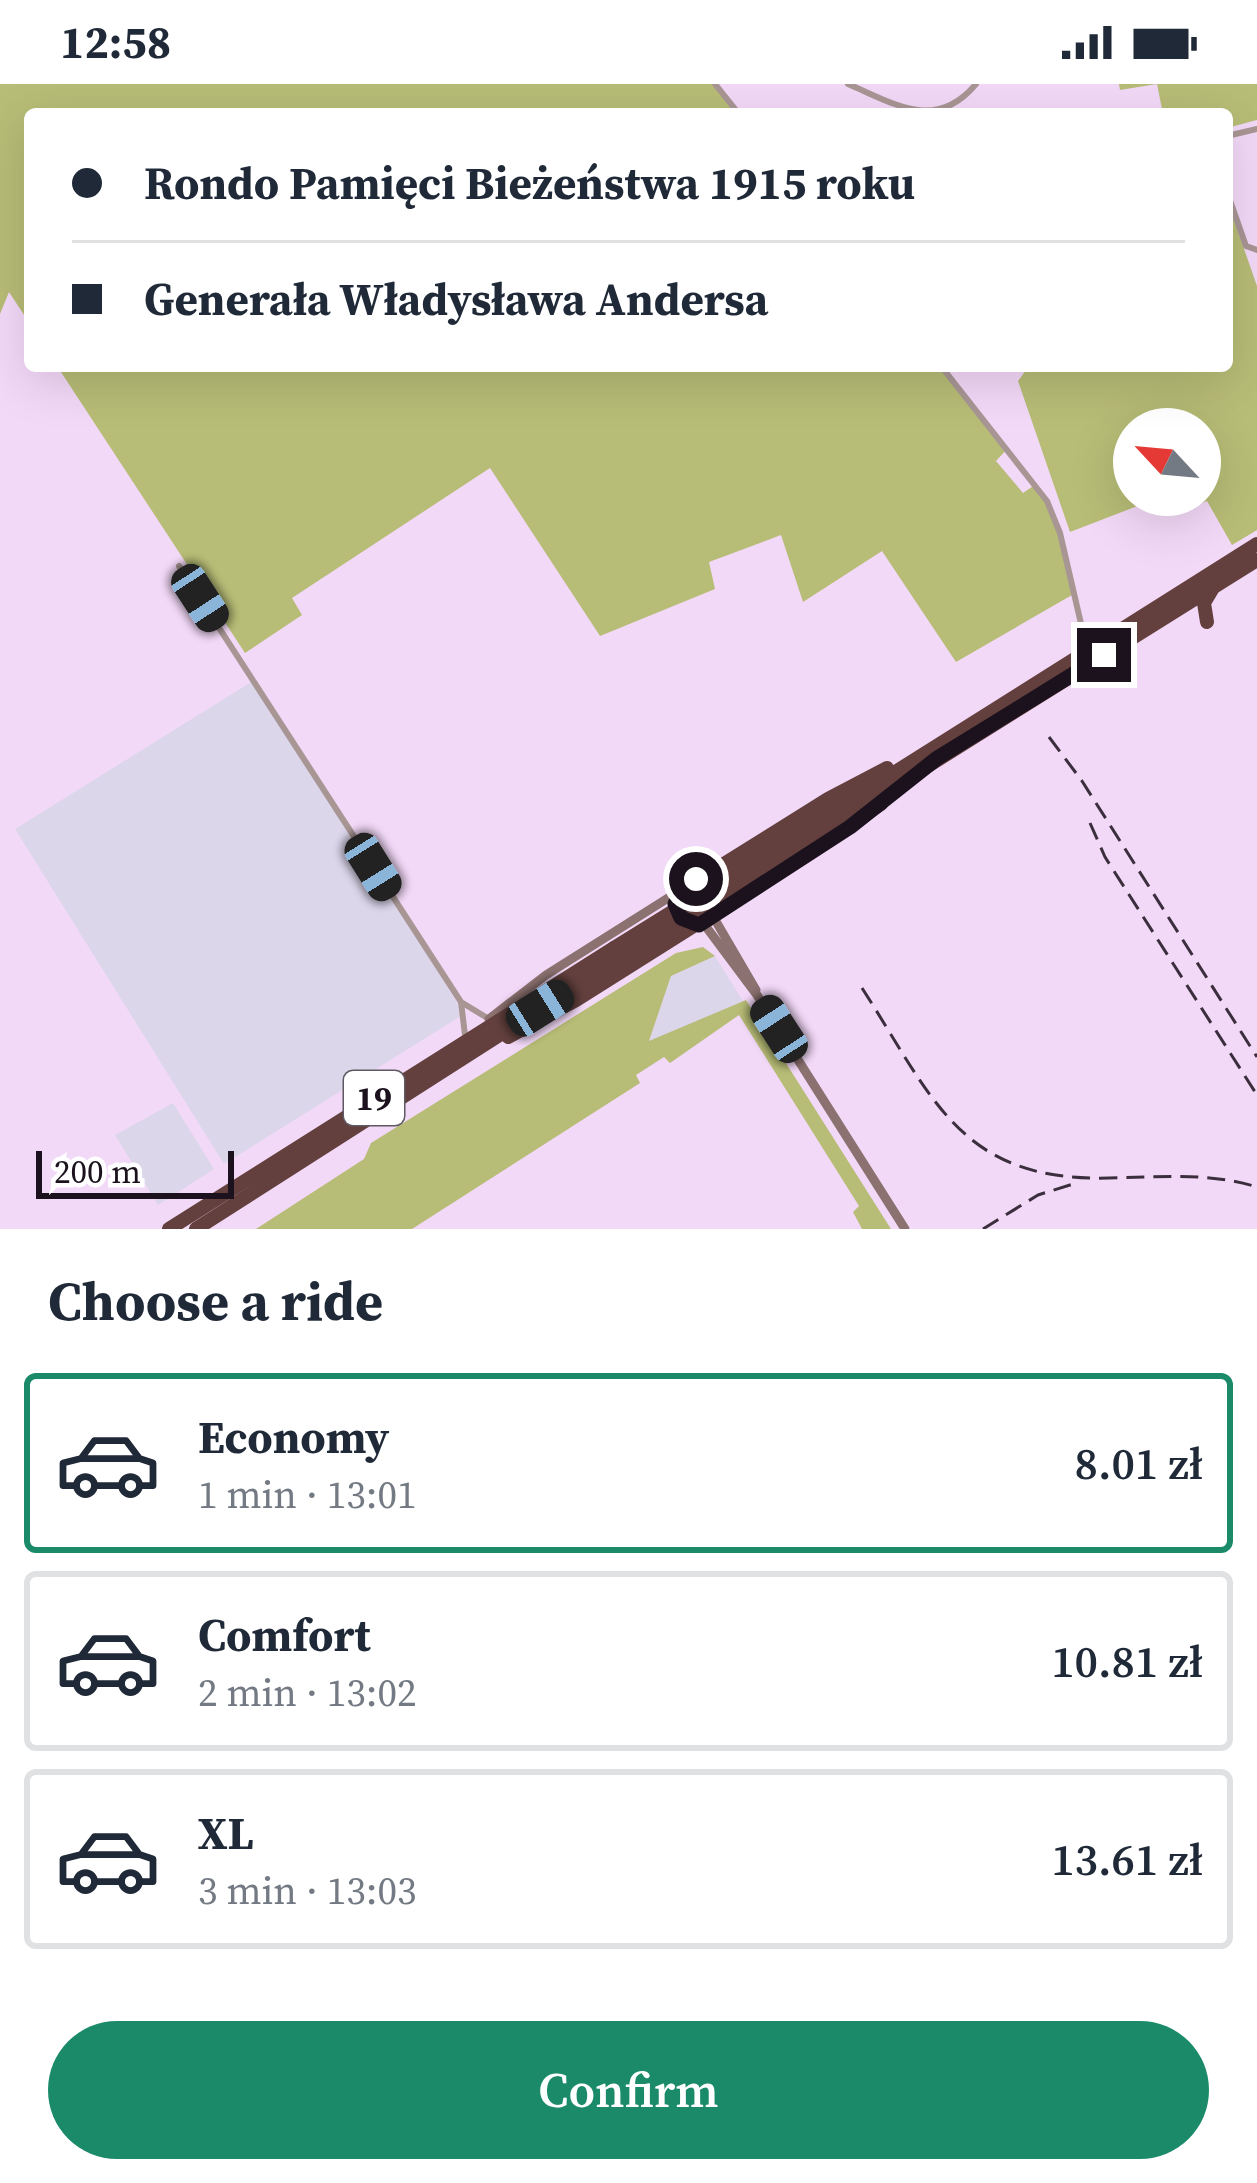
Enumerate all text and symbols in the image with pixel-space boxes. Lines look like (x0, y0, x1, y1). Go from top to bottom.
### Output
text: 12:58 (60, 11, 171, 73)
text: Rondo Pamięci Bieżeństwa 1915 roku (144, 152, 915, 214)
text: Generała Władysława Andersa (144, 268, 768, 330)
north arrow (1113, 408, 1221, 516)
map controls (1113, 408, 1221, 516)
car (165, 558, 235, 638)
route end (1077, 628, 1131, 682)
car (339, 827, 407, 907)
route start (669, 852, 723, 906)
car (500, 974, 580, 1042)
car (744, 989, 814, 1069)
road number: 19 (344, 1071, 404, 1125)
scale bar (36, 1145, 234, 1198)
text: 200 m (54, 1149, 141, 1194)
text: Choose a ride (48, 1264, 383, 1338)
text: Economy (198, 1406, 389, 1468)
icon: car (54, 1409, 162, 1517)
text: 8.01 zł (1075, 1432, 1203, 1494)
text: 1 min · 13:01 (198, 1468, 417, 1521)
text: Comfort (198, 1604, 371, 1666)
icon: car (54, 1607, 162, 1715)
text: 10.81 zł (1051, 1630, 1203, 1692)
text: 2 min · 13:02 (198, 1666, 417, 1719)
text: XL (198, 1802, 254, 1864)
icon: car (54, 1805, 162, 1913)
text: 13.61 zł (1051, 1828, 1203, 1890)
text: 3 min · 13:03 (198, 1864, 417, 1917)
button: Confirm (48, 2021, 1209, 2159)

